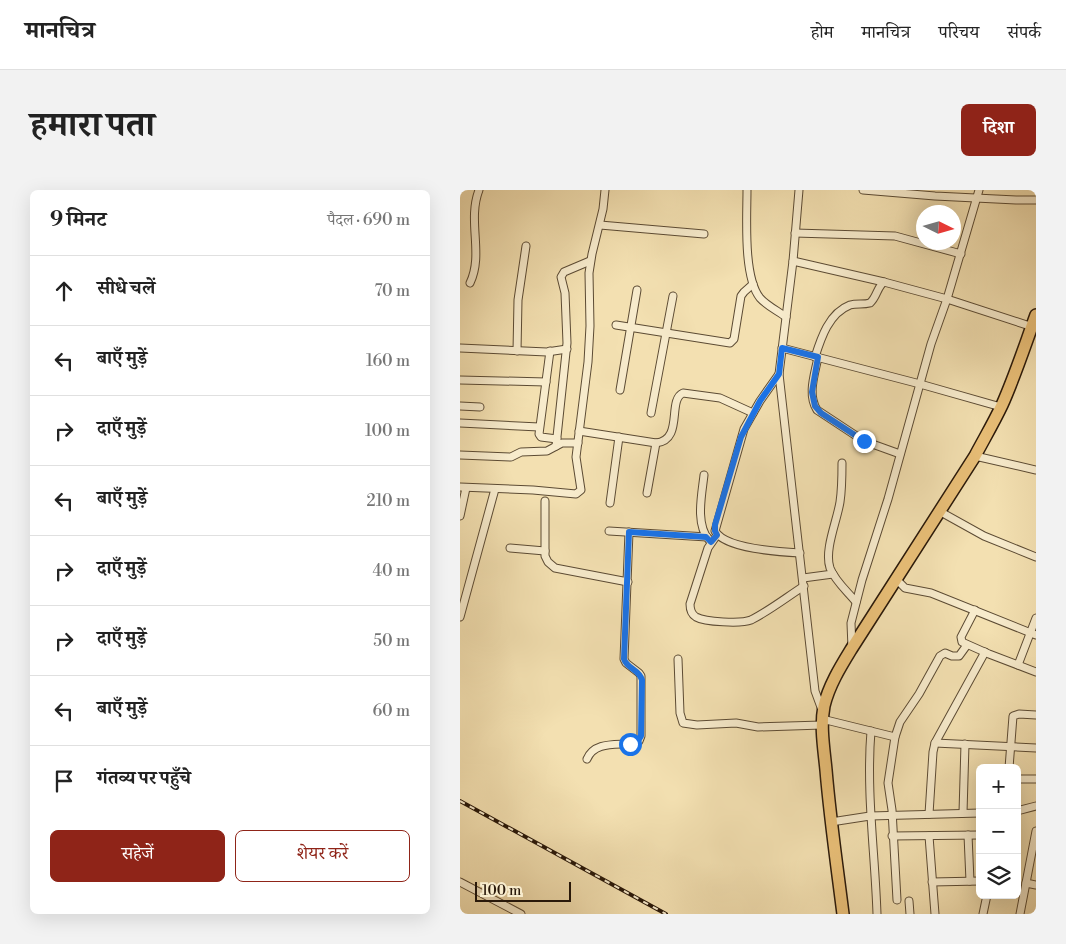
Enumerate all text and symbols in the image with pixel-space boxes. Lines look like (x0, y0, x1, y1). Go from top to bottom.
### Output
text: मानचित्र (25, 16, 95, 46)
text: होम (811, 21, 834, 44)
text: मानचित्र (862, 21, 910, 44)
text: परिचय (938, 21, 979, 44)
text: संपर्क (1007, 21, 1041, 44)
text: हमारा पता (30, 104, 155, 147)
button: दिशा (961, 104, 1036, 156)
north arrow (916, 205, 961, 250)
text: 9 मिनट (50, 207, 106, 233)
text: पैदल · 690 m (327, 210, 410, 230)
text: सीधे चलें (97, 276, 155, 300)
icon: ahead (50, 277, 78, 305)
text: 70 m (374, 281, 410, 301)
text: बाएँ मुड़ें (97, 346, 147, 370)
icon: left (50, 347, 78, 375)
text: 160 m (366, 351, 410, 371)
text: दाएँ मुड़ें (97, 416, 147, 440)
icon: right (50, 417, 78, 445)
text: 100 m (365, 421, 410, 441)
route end (853, 430, 876, 453)
text: बाएँ मुड़ें (97, 486, 147, 510)
icon: left (50, 487, 78, 515)
text: 210 m (366, 491, 410, 511)
text: दाएँ मुड़ें (97, 556, 147, 580)
icon: right (50, 557, 78, 585)
text: 40 m (373, 561, 410, 581)
text: दाएँ मुड़ें (97, 626, 147, 650)
icon: right (50, 627, 78, 655)
text: 50 m (373, 631, 410, 651)
text: बाएँ मुड़ें (97, 696, 147, 720)
icon: left (50, 697, 78, 725)
text: 60 m (372, 701, 410, 721)
route start (619, 733, 642, 756)
map controls (976, 764, 1021, 899)
button: + (976, 764, 1021, 809)
text: गंतव्य पर पहुँचे (97, 766, 191, 790)
icon: arrive (50, 767, 78, 795)
button: − (976, 809, 1021, 854)
button: सहेजें (50, 830, 225, 882)
button: शेयर करें (235, 830, 410, 882)
button: layers (976, 854, 1021, 899)
scale bar (475, 879, 571, 902)
text: 100 m (482, 882, 521, 900)

